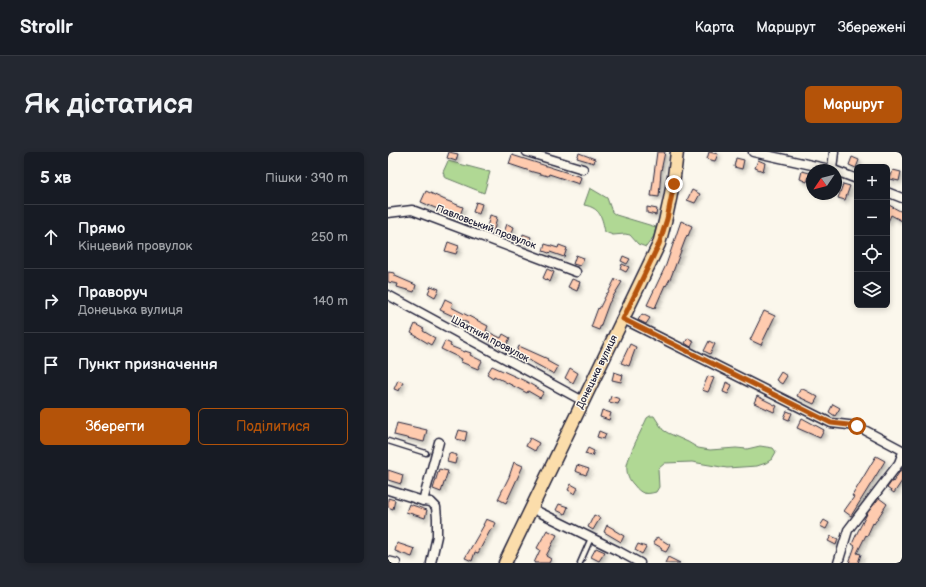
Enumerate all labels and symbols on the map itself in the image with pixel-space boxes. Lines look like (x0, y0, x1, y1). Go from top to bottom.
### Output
north arrow (806, 164, 842, 200)
route end (665, 175, 683, 193)
street label: Павловський провулок (434, 202, 539, 252)
street label: Шахтний провулок (449, 313, 532, 365)
street label: Донецька вулиця (574, 333, 620, 411)
route start (848, 417, 866, 435)

